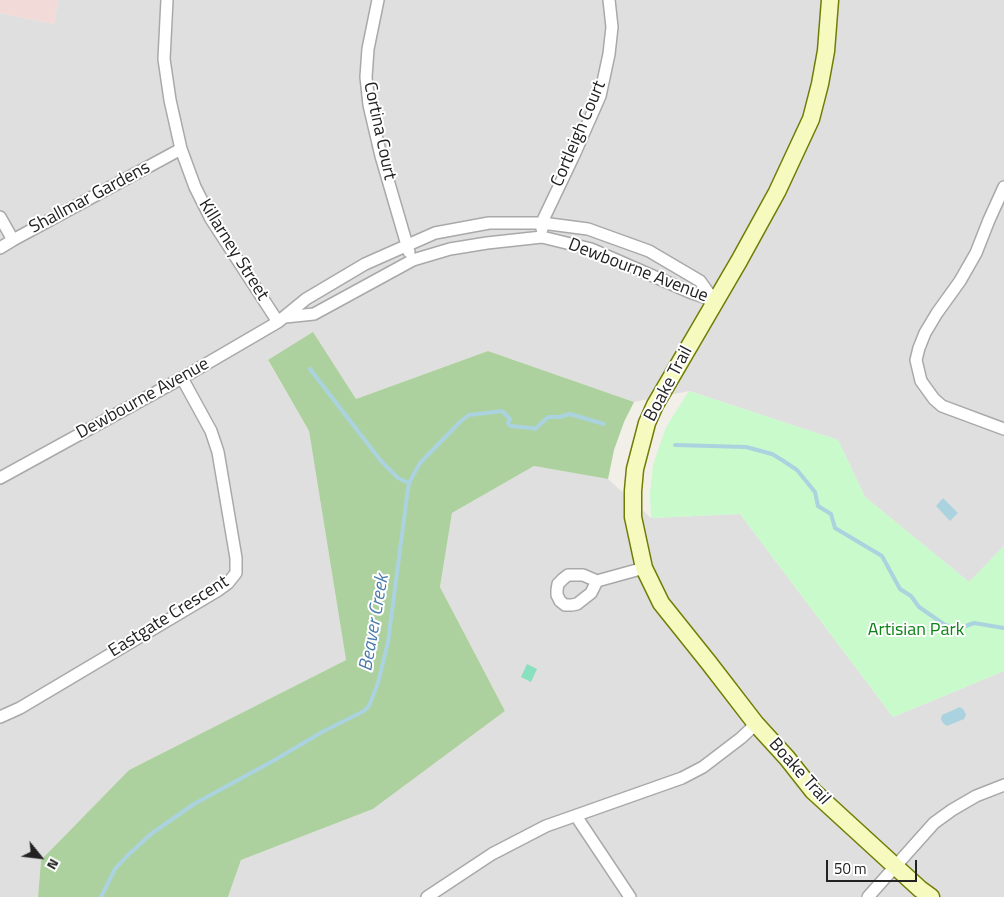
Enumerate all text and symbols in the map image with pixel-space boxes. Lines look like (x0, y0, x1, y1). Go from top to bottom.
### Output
street label: Cortleigh Court (547, 78, 611, 190)
street label: Cortina Court (358, 80, 400, 182)
street label: Shallmar Gardens (26, 157, 154, 239)
street label: Killarney Street (193, 195, 273, 305)
street label: Dewbourne Avenue (565, 234, 711, 308)
street label: Boake Trail (640, 343, 698, 425)
street label: Dewbourne Avenue (73, 354, 213, 444)
street label: Eastgate Crescent (105, 571, 233, 663)
water label: Beaver Creek (355, 573, 395, 673)
park label: Artisian Park (868, 620, 964, 642)
street label: Boake Trail (763, 734, 835, 810)
north arrow (15, 832, 65, 882)
scale bar (829, 850, 920, 882)
text: N (42, 855, 65, 874)
text: 50 m (834, 857, 867, 880)

